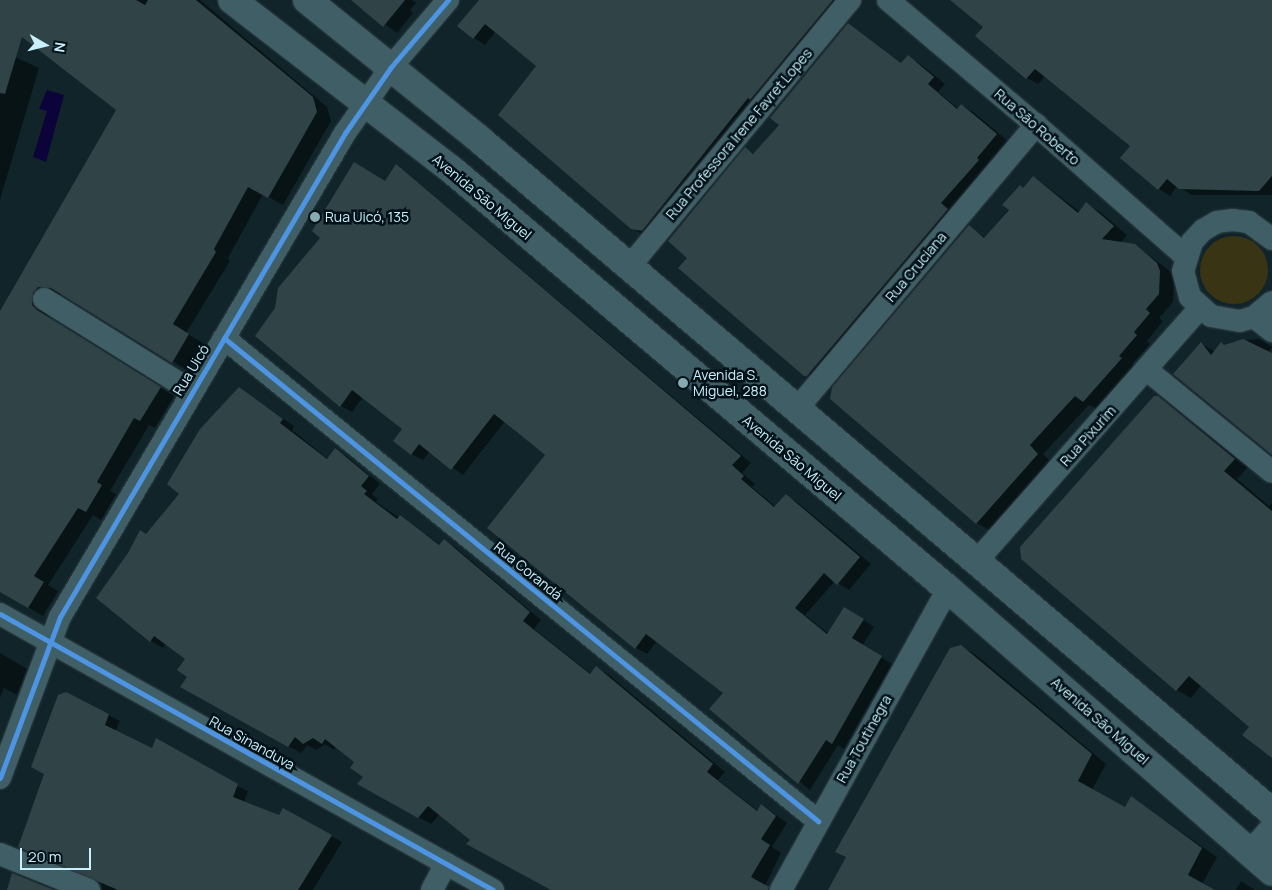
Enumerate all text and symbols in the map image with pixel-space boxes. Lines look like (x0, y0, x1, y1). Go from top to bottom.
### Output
north arrow (20, 20, 70, 70)
text: N (50, 41, 70, 53)
street label: Rua Professora Irene Favret Lopes (662, 45, 816, 223)
street label: Rua São Roberto (991, 85, 1083, 169)
street label: Avenida São Miguel (429, 151, 535, 243)
place label: Rua Uicó, 135 (325, 209, 409, 225)
marker: Rua Uicó, 135 (309, 211, 321, 223)
street label: Rua Cruciana (882, 229, 950, 305)
street label: Rua Uicó (169, 341, 213, 399)
place label: Avenida S. Miguel, 288 (693, 367, 767, 400)
marker: Avenida S. Miguel, 288 (677, 377, 689, 389)
street label: Rua Pixurim (1057, 402, 1119, 470)
street label: Avenida São Miguel (739, 412, 845, 504)
street label: Rua Corandá (490, 538, 566, 604)
street label: Avenida São Miguel (1048, 674, 1152, 768)
street label: Rua Toutinegra (833, 692, 895, 786)
street label: Rua Sinanduva (206, 713, 298, 773)
scale bar (22, 838, 94, 870)
text: 20 m (28, 846, 61, 867)

